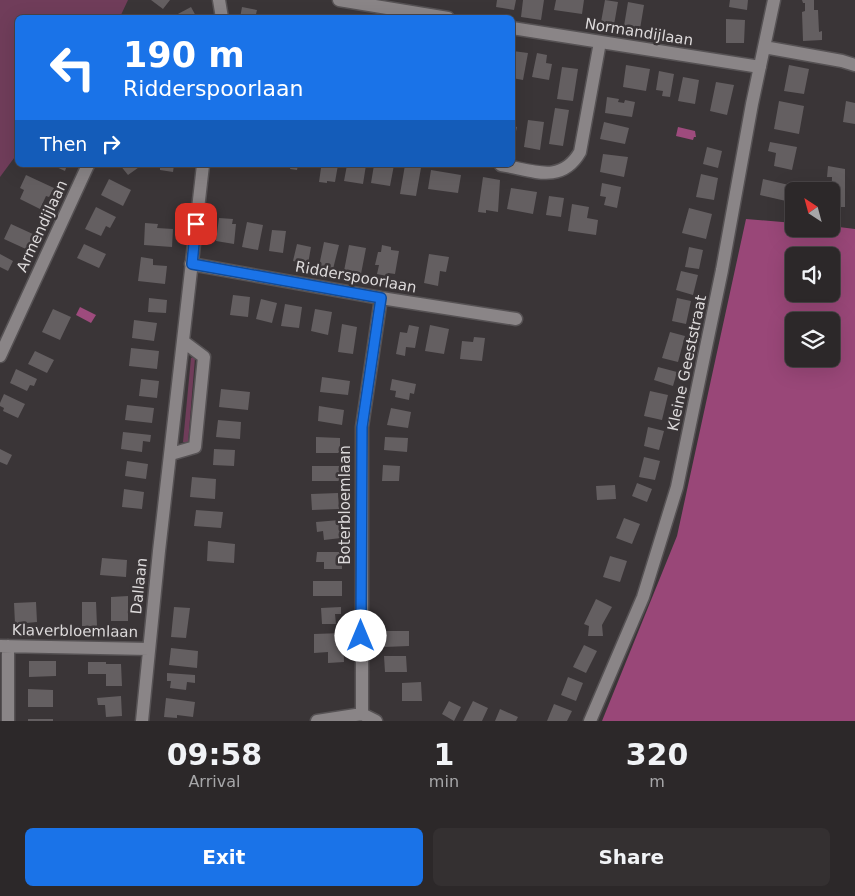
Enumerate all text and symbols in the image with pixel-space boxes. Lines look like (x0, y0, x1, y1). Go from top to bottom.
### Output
street label: Normandijlaan (584, 15, 694, 49)
icon: left (40, 35, 105, 100)
text: 190 m (123, 35, 245, 75)
text: Ridderspoorlaan (123, 76, 303, 101)
icon: right (97, 130, 125, 158)
text: Then (40, 133, 87, 155)
street label: Armendijlaan (13, 177, 71, 275)
north arrow (785, 182, 840, 238)
map controls (785, 182, 840, 367)
pin (175, 203, 217, 245)
icon: arrive (182, 210, 210, 238)
button: sound (785, 247, 840, 302)
street label: Ridderspoorlaan (294, 257, 418, 297)
street label: Kleine Geeststraat (664, 293, 710, 433)
button: layers (785, 312, 840, 367)
street label: Boterbloemlaan (336, 445, 354, 565)
street label: Dallaan (127, 557, 151, 615)
position arrow (334, 609, 386, 661)
street label: Klaverbloemlaan (12, 621, 138, 641)
text: 09:58 (167, 737, 262, 772)
text: 1 (433, 737, 454, 772)
text: 320 (626, 737, 688, 772)
text: Arrival (188, 772, 240, 791)
text: min (429, 772, 459, 791)
text: m (649, 772, 665, 791)
button: Exit (25, 828, 423, 886)
button: Share (433, 828, 830, 886)

